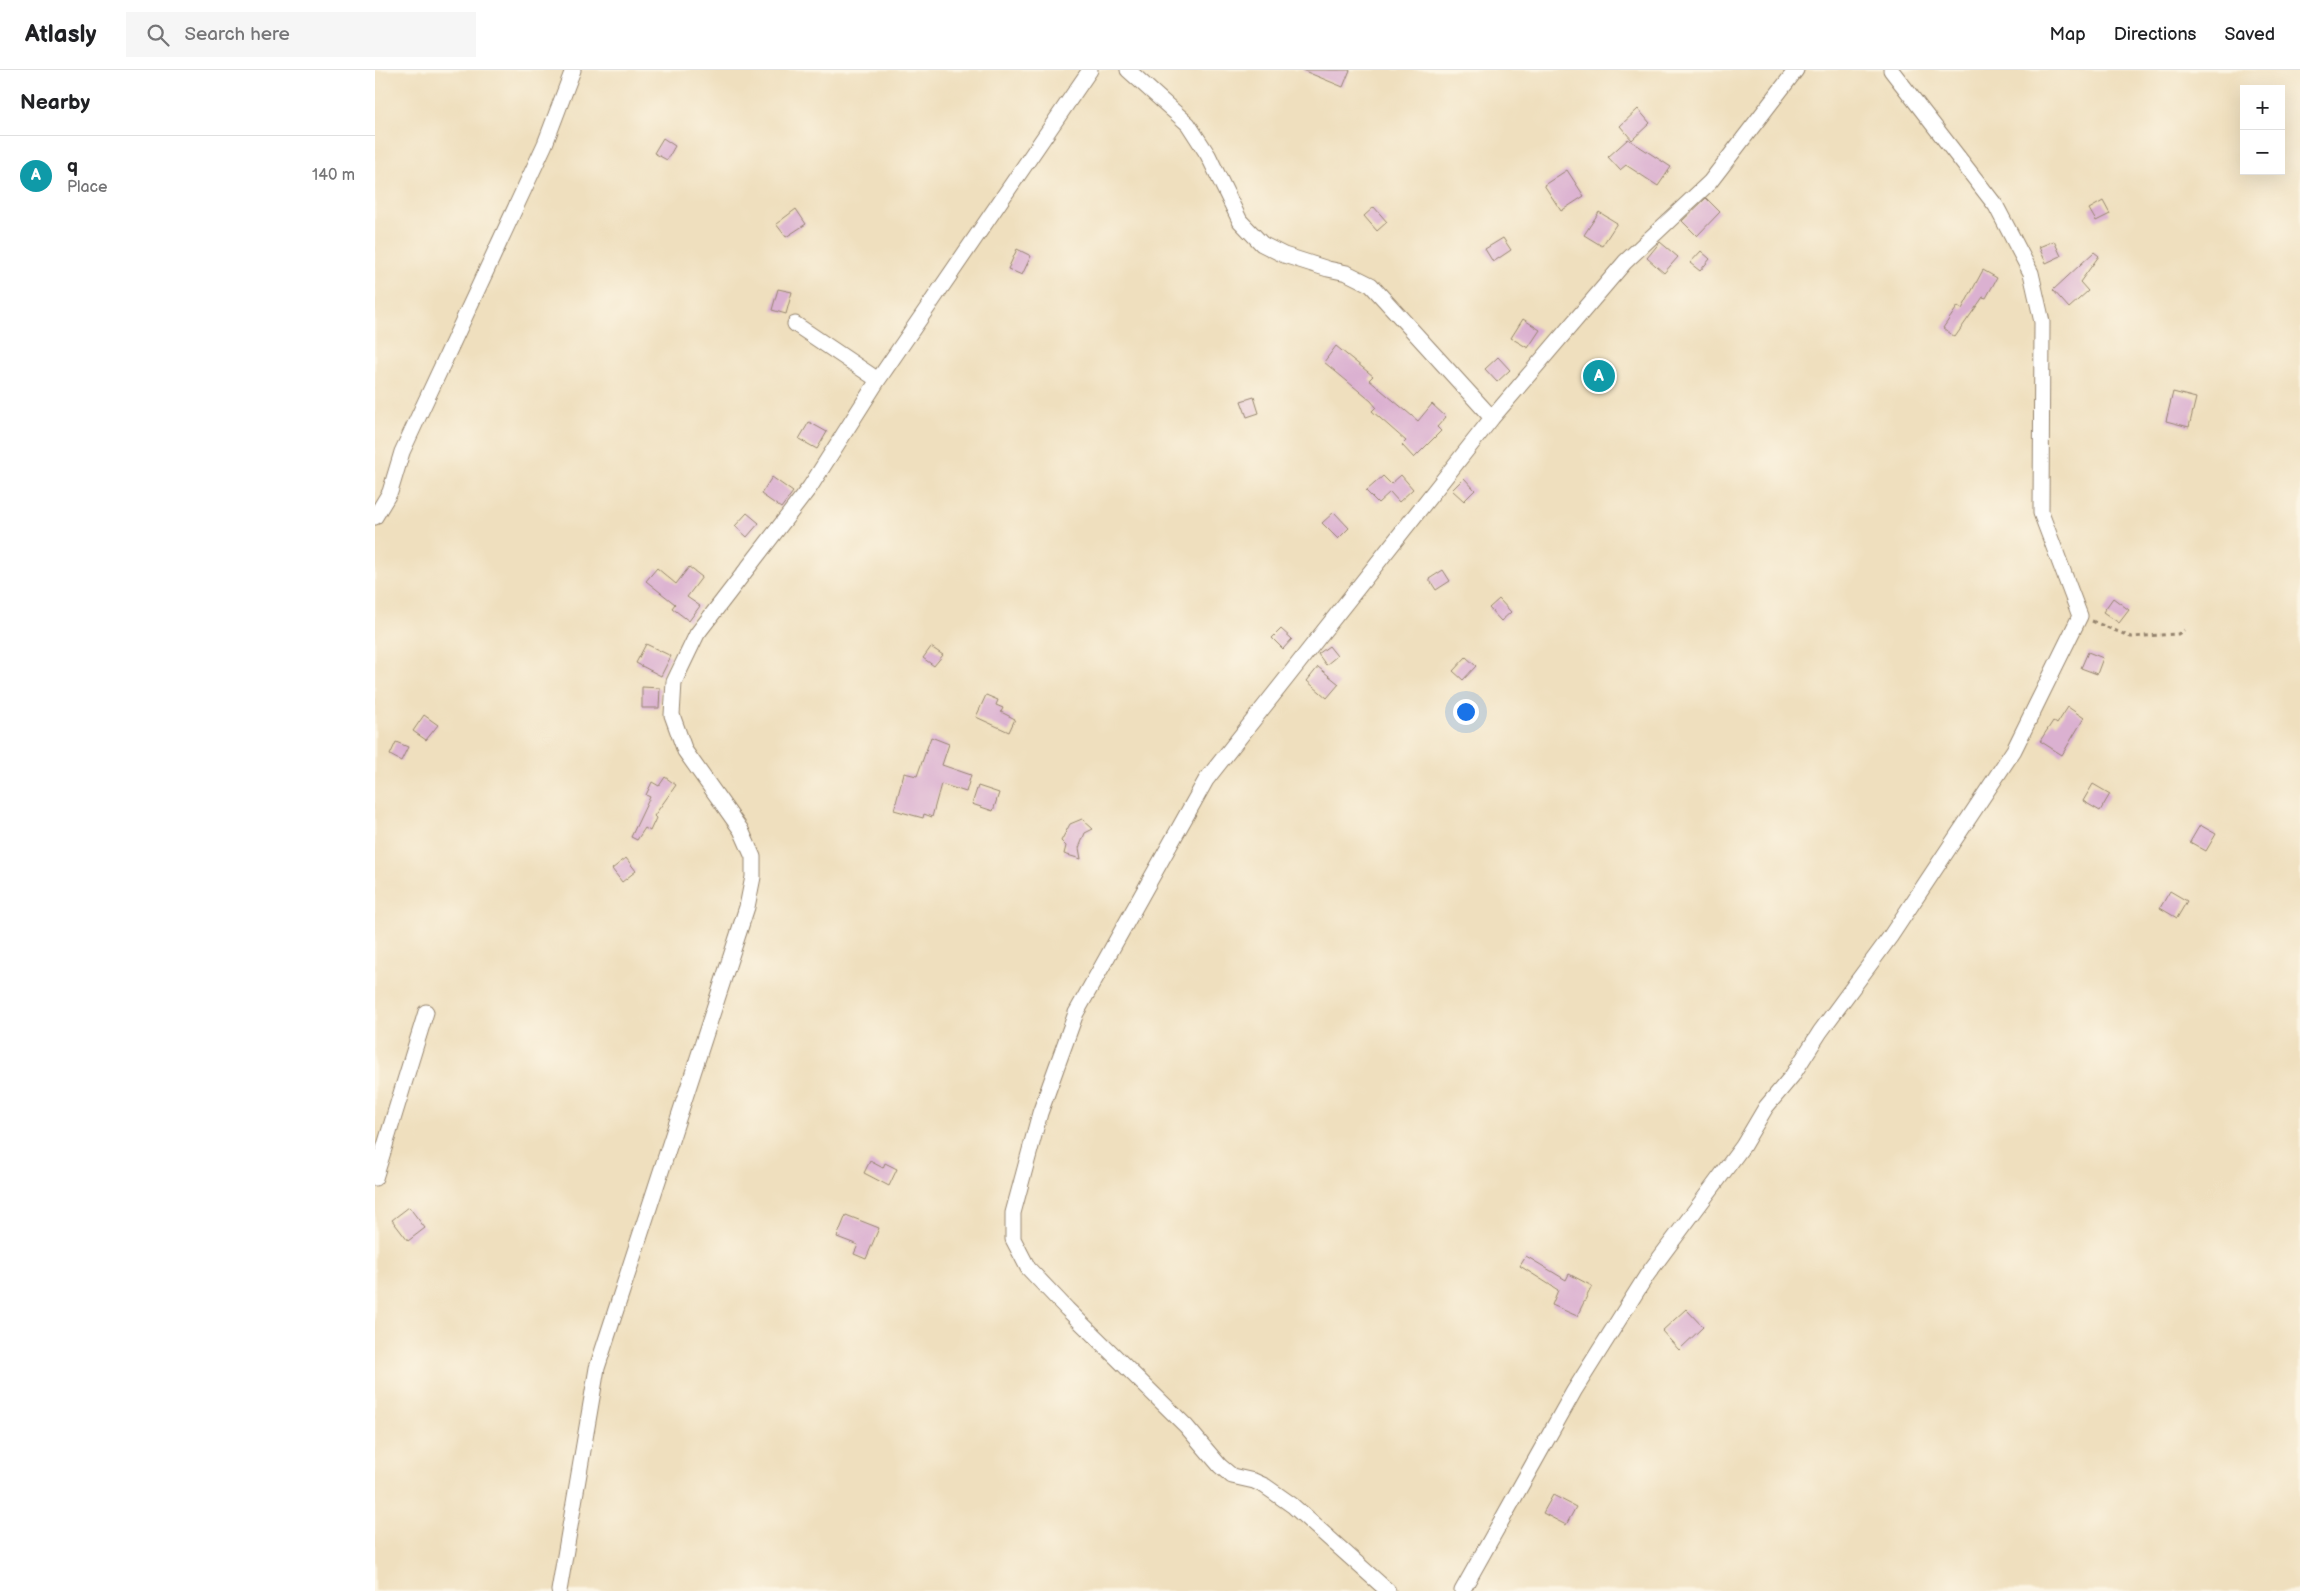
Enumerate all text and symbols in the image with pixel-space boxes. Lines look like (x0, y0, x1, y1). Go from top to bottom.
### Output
search box (126, 12, 476, 57)
text: Atlasly (25, 20, 96, 49)
icon: search (144, 21, 172, 49)
text: Search here (184, 23, 290, 46)
text: Map (2050, 24, 2086, 45)
text: Directions (2114, 24, 2196, 45)
text: Saved (2224, 24, 2275, 45)
map controls (2240, 85, 2285, 175)
button: + (2240, 85, 2285, 130)
text: Nearby (20, 90, 90, 115)
button: − (2240, 130, 2285, 175)
text: q (67, 155, 78, 178)
text: A (31, 166, 41, 185)
text: 140 m (312, 166, 355, 185)
text: Place (67, 178, 108, 197)
pin: A (1583, 357, 1615, 395)
your location (1453, 699, 1479, 725)

